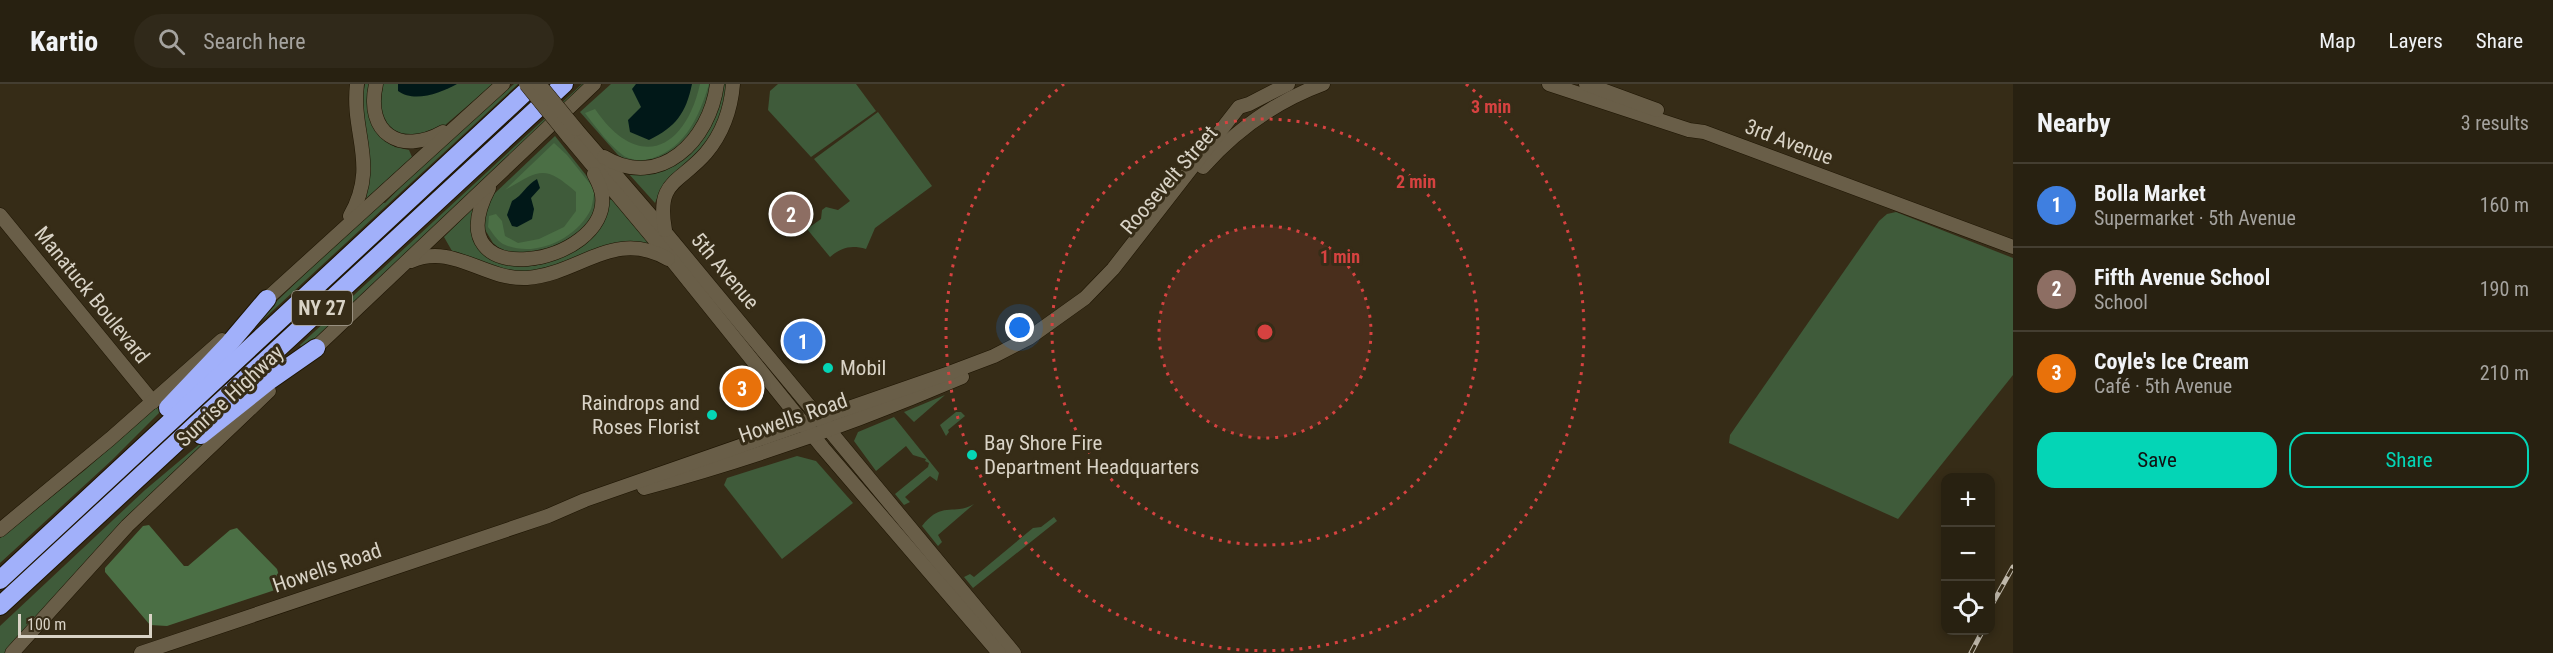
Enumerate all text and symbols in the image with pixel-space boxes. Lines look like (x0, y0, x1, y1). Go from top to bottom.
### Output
search box (134, 14, 554, 68)
text: Kartio (30, 25, 98, 58)
icon: search (155, 25, 188, 58)
text: Search here (203, 29, 306, 54)
text: Map (2319, 29, 2356, 53)
text: Layers (2389, 29, 2443, 53)
text: Share (2476, 29, 2523, 53)
text: 3 min (1471, 96, 1511, 117)
text: Nearby (2037, 108, 2111, 138)
text: 3 results (2461, 111, 2529, 135)
street label: 3rd Avenue (1742, 114, 1837, 170)
street label: Roosevelt Street (1116, 121, 1222, 239)
text: 2 min (1396, 171, 1436, 192)
text: Bolla Market (2094, 181, 2206, 206)
pin: 2 (772, 192, 810, 236)
text: 1 (2051, 193, 2062, 217)
text: 160 m (2480, 193, 2529, 217)
text: Supermarket · 5th Avenue (2094, 206, 2296, 230)
street label: Manatuck Boulevard (30, 222, 154, 368)
street label: 5th Avenue (686, 228, 764, 314)
text: 1 min (1320, 246, 1360, 267)
text: Fifth Avenue School (2094, 265, 2270, 290)
text: 2 (2051, 277, 2062, 301)
text: 190 m (2480, 277, 2529, 301)
text: School (2094, 290, 2148, 314)
road number: NY 27 (292, 291, 352, 325)
your location (1005, 313, 1034, 342)
pin: 1 (784, 318, 822, 364)
centre of rings (1255, 322, 1275, 342)
street label: Sunrise Highway (172, 340, 289, 452)
text: Coyle's Ice Cream (2094, 349, 2249, 374)
place label: Mobil (840, 356, 886, 380)
marker: Mobil (821, 361, 835, 375)
text: 3 (2051, 361, 2062, 385)
text: 210 m (2480, 361, 2529, 385)
pin: 3 (722, 366, 762, 410)
text: Café · 5th Avenue (2094, 374, 2232, 398)
street label: Howells Road (736, 388, 850, 448)
place label: Raindrops and Roses Florist (581, 391, 700, 439)
marker: Raindrops and Roses Florist (705, 408, 719, 422)
place label: Bay Shore Fire Department Headquarters (984, 431, 1199, 479)
button: Save (2037, 432, 2277, 488)
button: Share (2289, 432, 2529, 488)
marker: Bay Shore Fire Department Headquarters (965, 448, 979, 462)
map controls (1941, 473, 1995, 635)
button: + (1941, 473, 1995, 527)
button: − (1941, 527, 1995, 581)
street label: Howells Road (270, 538, 384, 598)
button: locate (1941, 581, 1995, 635)
scale bar (18, 611, 152, 638)
text: 100 m (27, 615, 66, 634)

